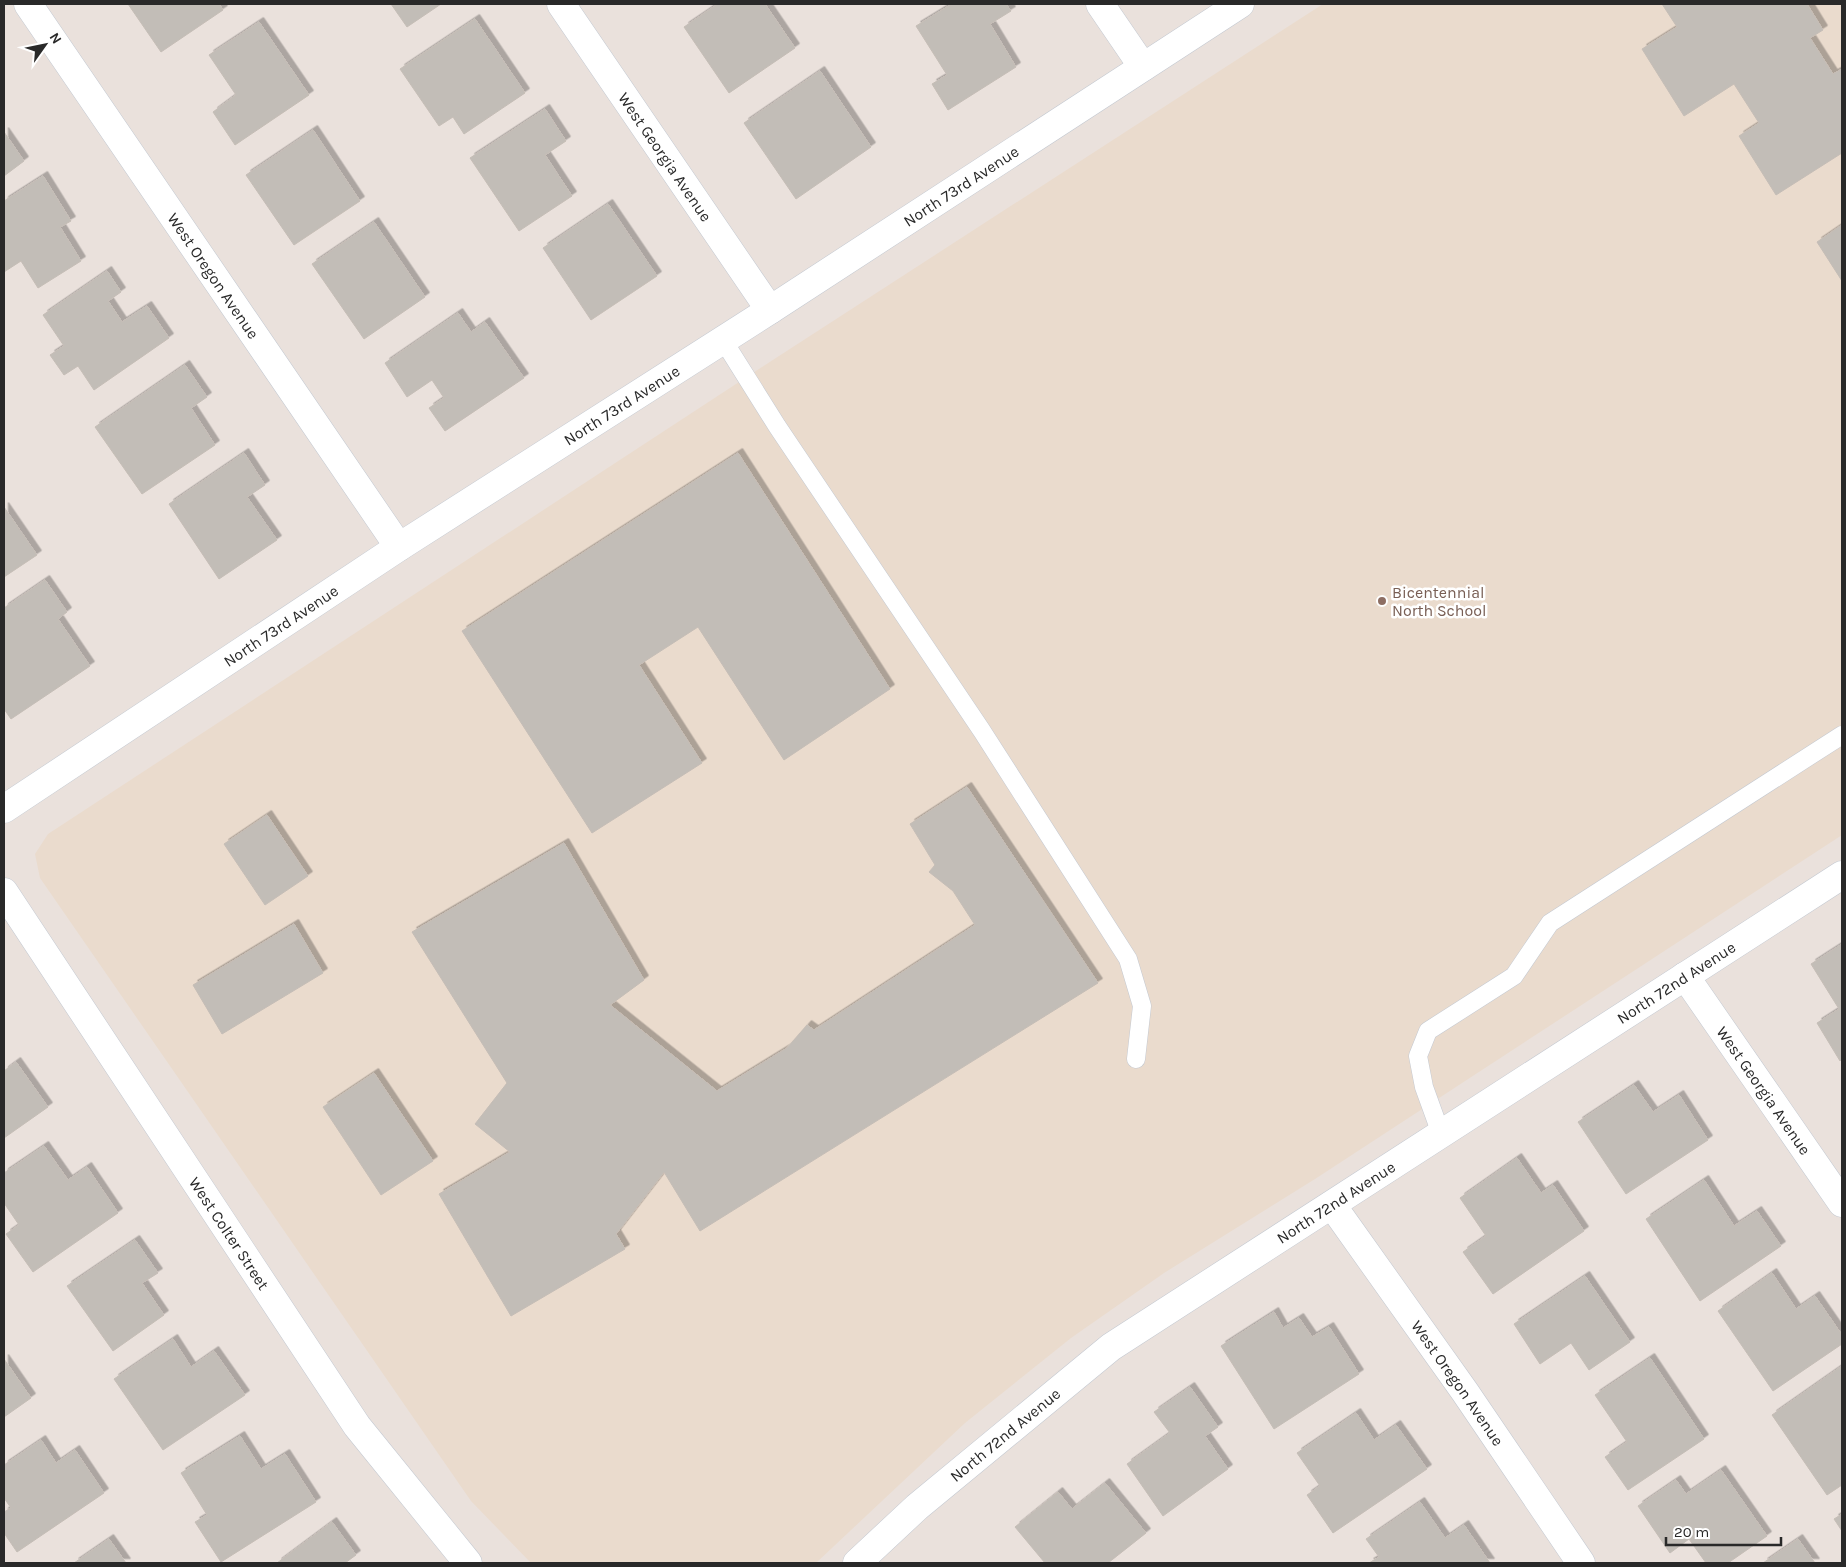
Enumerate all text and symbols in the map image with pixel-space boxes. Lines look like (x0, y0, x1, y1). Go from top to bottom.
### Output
north arrow (20, 20, 70, 70)
text: N (46, 29, 65, 47)
street label: West Georgia Avenue (614, 89, 716, 225)
street label: North 73rd Avenue (900, 142, 1022, 231)
street label: West Oregon Avenue (163, 209, 263, 343)
street label: North 73rd Avenue (560, 361, 683, 449)
street label: North 73rd Avenue (220, 581, 342, 671)
place label: Bicentennial North School (1392, 583, 1487, 620)
marker: Bicentennial North School (1376, 595, 1388, 607)
street label: North 72nd Avenue (1613, 937, 1739, 1028)
street label: West Georgia Avenue (1713, 1023, 1815, 1159)
street label: North 72nd Avenue (1273, 1157, 1399, 1248)
street label: West Colter Street (185, 1174, 273, 1293)
street label: West Oregon Avenue (1407, 1317, 1508, 1450)
street label: North 72nd Avenue (946, 1384, 1064, 1486)
scale bar (1666, 1514, 1781, 1546)
text: 20 m (1674, 1523, 1709, 1541)

